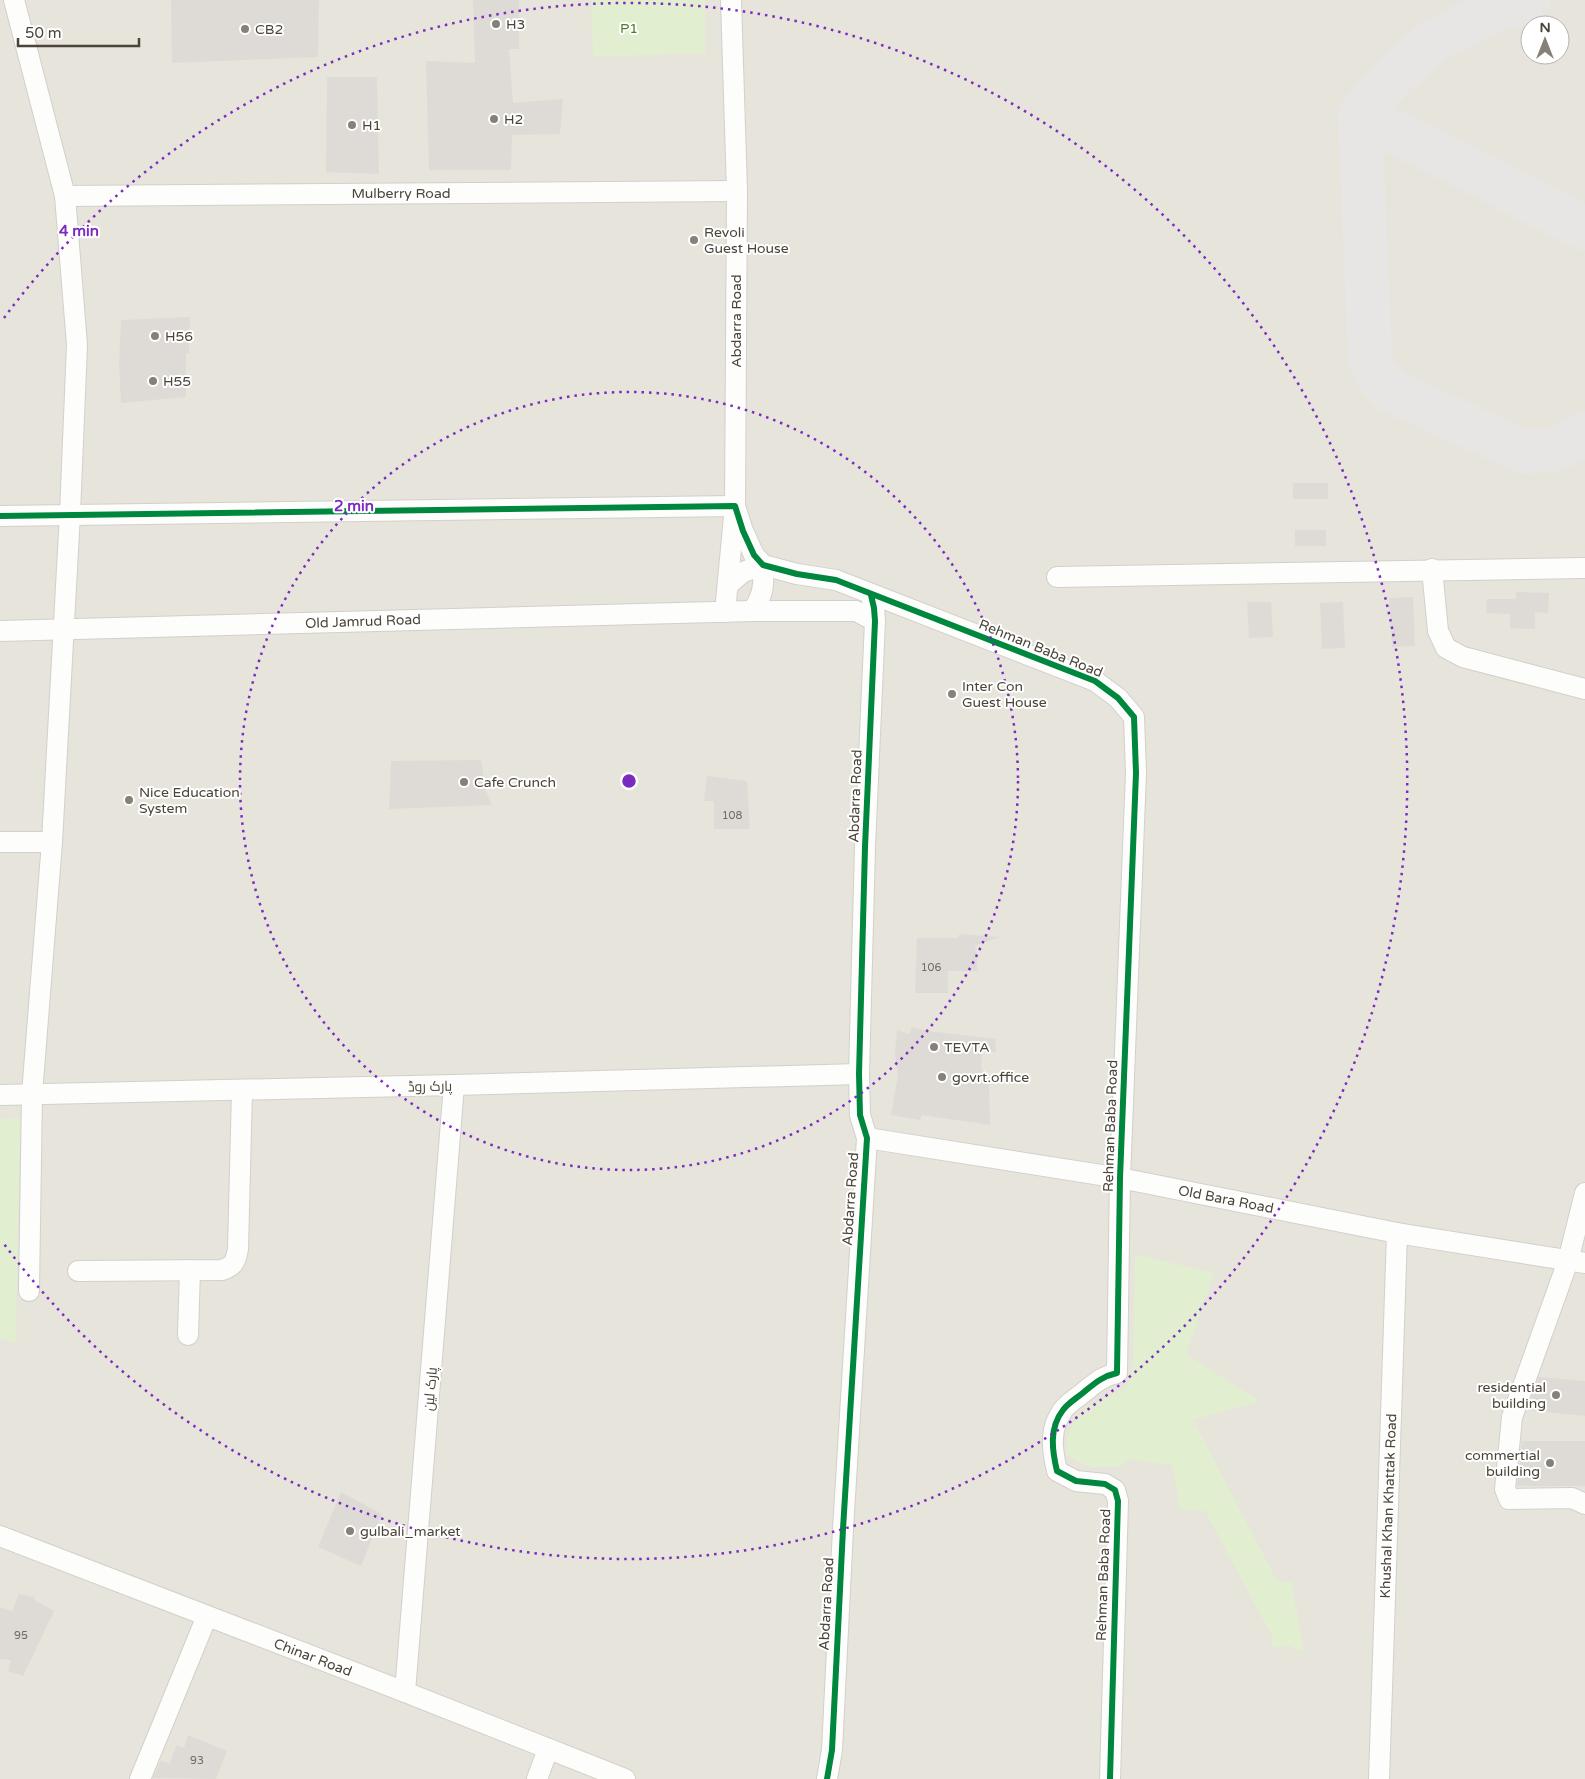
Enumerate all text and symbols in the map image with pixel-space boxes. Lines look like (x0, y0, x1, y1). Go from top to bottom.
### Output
scale bar (18, 15, 139, 47)
north arrow (1520, 15, 1570, 65)
place label: H3 (506, 16, 525, 33)
marker: H3 (490, 18, 502, 30)
text: N (1539, 19, 1551, 36)
park label: P1 (620, 20, 638, 37)
place label: CB2 (255, 21, 283, 38)
marker: CB2 (239, 23, 251, 35)
text: 50 m (25, 24, 62, 42)
place label: H2 (504, 111, 523, 128)
marker: H2 (488, 113, 500, 125)
place label: H1 (362, 117, 381, 134)
marker: H1 (346, 119, 358, 131)
street label: Mulberry Road (351, 185, 451, 202)
text: 4 min (59, 222, 99, 240)
place label: Revoli Guest House (704, 224, 789, 257)
marker: Revoli Guest House (688, 234, 700, 246)
street label: Abdarra Road (728, 274, 745, 368)
place label: H56 (165, 328, 193, 345)
marker: H56 (149, 330, 161, 342)
place label: H55 (163, 373, 191, 390)
marker: H55 (147, 375, 159, 387)
text: 2 min (334, 497, 374, 515)
street label: Old Jamrud Road (305, 611, 421, 632)
street label: Rehman Baba Road (976, 616, 1105, 681)
place label: Inter Con Guest House (962, 678, 1047, 711)
marker: Inter Con Guest House (946, 688, 958, 700)
street label: Abdarra Road (845, 749, 866, 843)
centre of rings (620, 772, 638, 790)
place label: Cafe Crunch (474, 774, 556, 791)
marker: Cafe Crunch (458, 776, 470, 788)
place label: Nice Education System (139, 784, 240, 817)
marker: Nice Education System (123, 794, 135, 806)
house number: 108 (722, 809, 742, 822)
house number: 106 (921, 961, 941, 974)
place label: TEVTA (944, 1039, 990, 1056)
marker: TEVTA (928, 1041, 940, 1053)
street label: Rehman Baba Road (1100, 1060, 1121, 1192)
place label: govrt.office (952, 1069, 1029, 1086)
marker: govrt.office (936, 1071, 948, 1083)
street label: پارک روڈ (408, 1078, 453, 1096)
street label: Abdarra Road (839, 1152, 862, 1246)
street label: Old Bara Road (1177, 1182, 1275, 1217)
street label: پارک لین (420, 1366, 442, 1412)
place label: residential building (1477, 1379, 1546, 1412)
marker: residential building (1550, 1389, 1562, 1401)
street label: Khushal Khan Khattak Road (1377, 1413, 1400, 1599)
place label: commertial building (1465, 1447, 1540, 1480)
marker: commertial building (1544, 1457, 1556, 1469)
street label: Rehman Baba Road (1093, 1509, 1114, 1641)
place label: gulbali_market (360, 1523, 461, 1540)
marker: gulbali_market (344, 1525, 356, 1537)
street label: Abdarra Road (816, 1557, 837, 1651)
house number: 95 (14, 1629, 28, 1642)
street label: Chinar Road (271, 1635, 354, 1680)
house number: 93 (190, 1754, 204, 1767)

